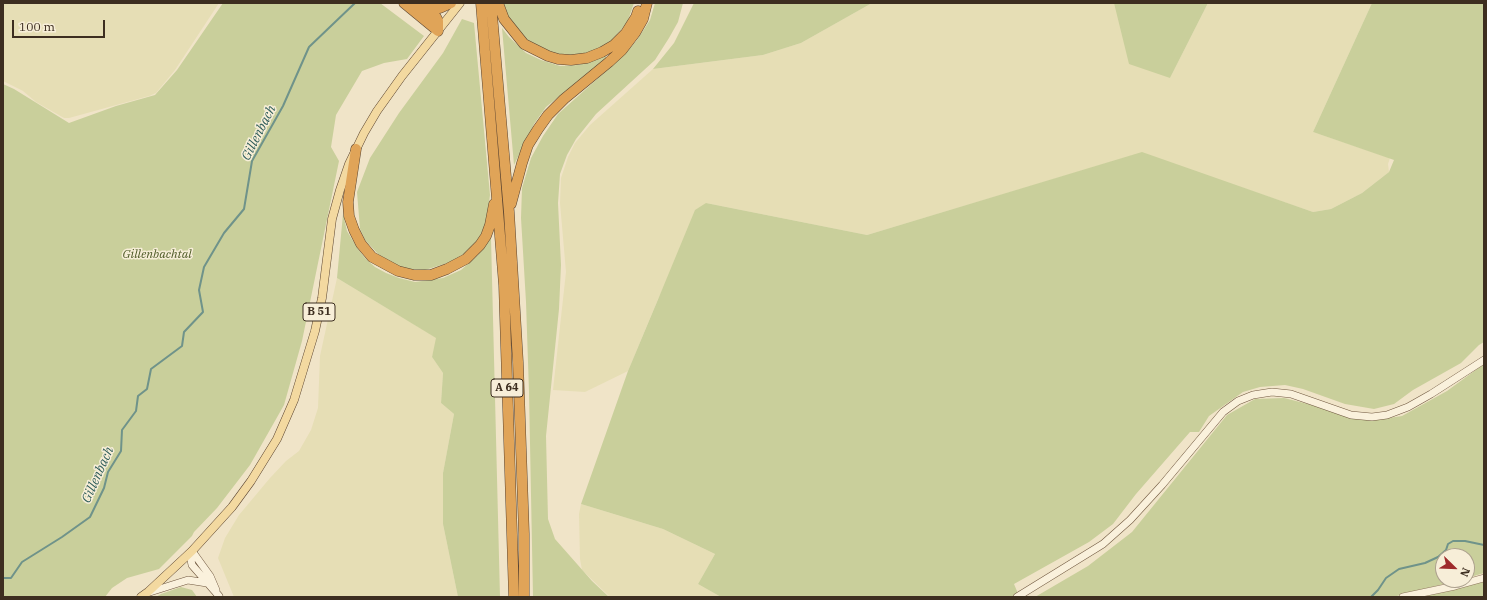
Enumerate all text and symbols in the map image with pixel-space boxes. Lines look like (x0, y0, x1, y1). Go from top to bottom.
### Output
scale bar (14, 12, 107, 38)
text: 100 m (19, 19, 55, 34)
water label: Gillenbach (238, 103, 280, 163)
park label: Gillenbachtal (122, 248, 192, 262)
road number: B 51 (303, 303, 335, 321)
road number: A 64 (491, 379, 523, 397)
water label: Gillenbach (79, 445, 117, 505)
north arrow (1435, 548, 1475, 588)
text: N (1457, 566, 1473, 579)

